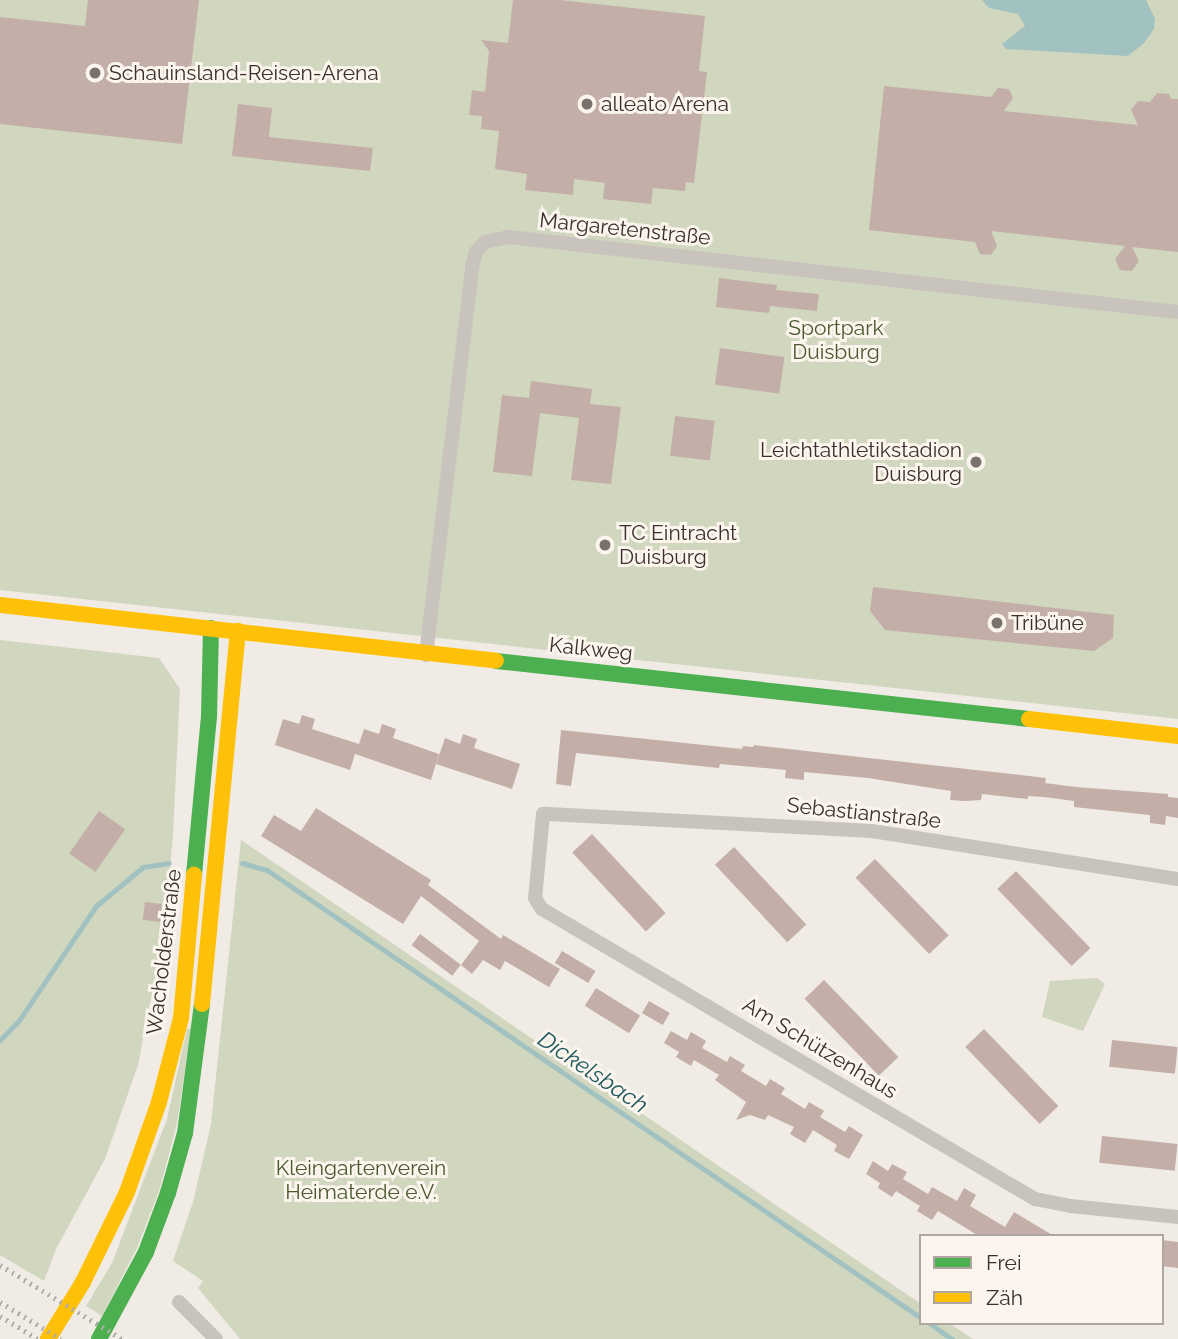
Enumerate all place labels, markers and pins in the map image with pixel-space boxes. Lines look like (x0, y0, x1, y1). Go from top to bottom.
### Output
place label: Schauinsland-Reisen-Arena (109, 60, 379, 86)
marker: Schauinsland-Reisen-Arena (87, 65, 103, 81)
place label: alleato Arena (601, 91, 730, 117)
marker: alleato Arena (579, 96, 595, 112)
place label: Leichtathletikstadion Duisburg (760, 437, 962, 487)
marker: Leichtathletikstadion Duisburg (968, 454, 984, 470)
place label: TC Eintracht Duisburg (619, 520, 737, 570)
marker: TC Eintracht Duisburg (597, 537, 613, 553)
place label: Tribüne (1011, 610, 1084, 636)
marker: Tribüne (989, 615, 1005, 631)

